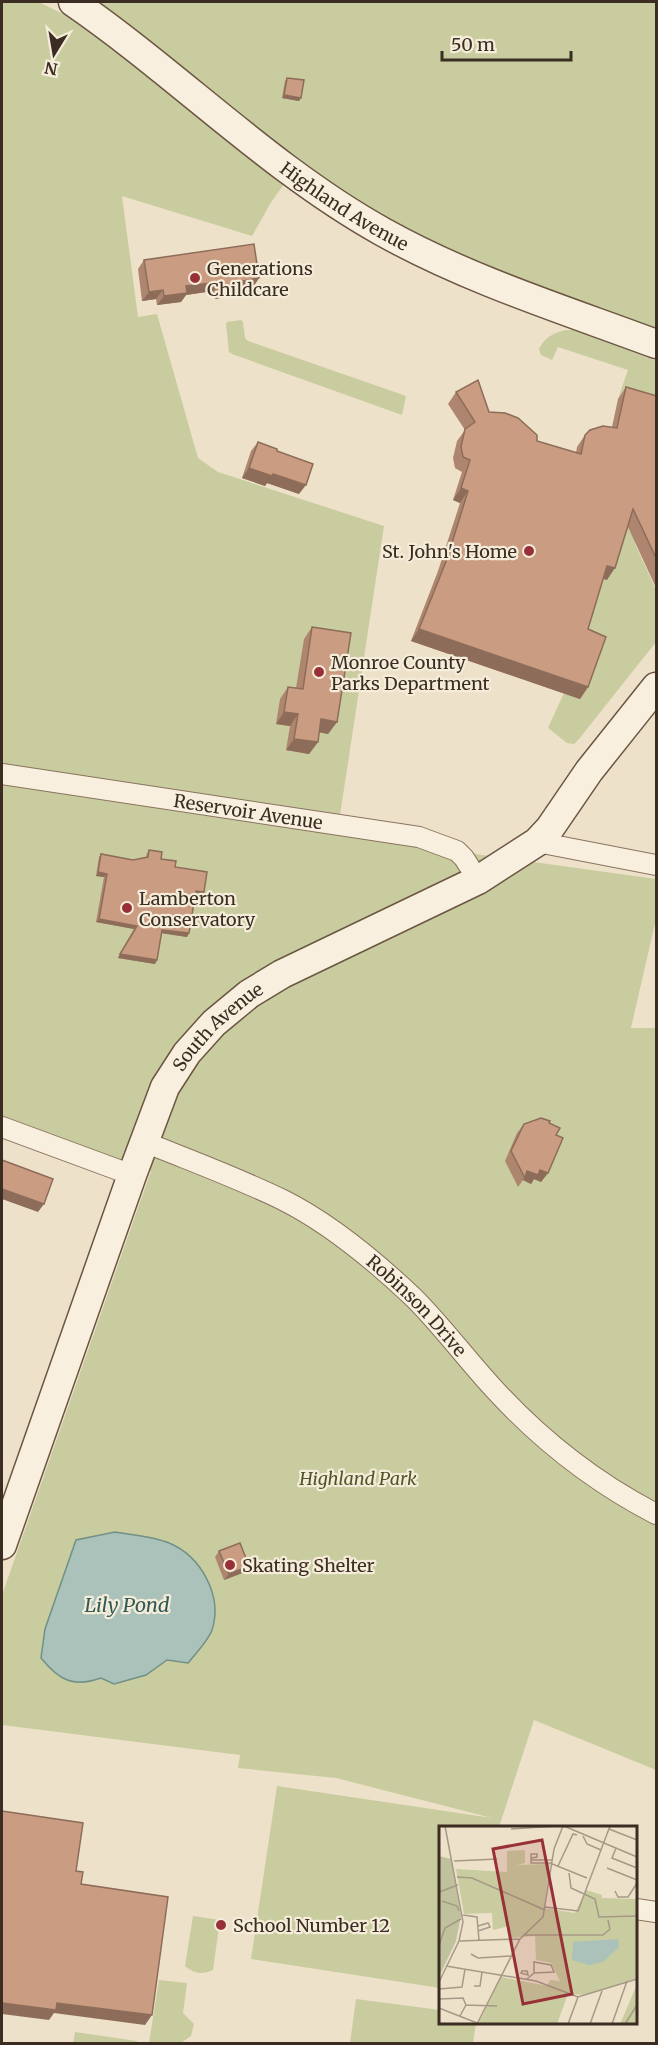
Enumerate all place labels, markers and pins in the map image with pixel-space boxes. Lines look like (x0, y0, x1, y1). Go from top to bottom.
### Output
place label: Generations Childcare (207, 257, 313, 301)
marker: Generations Childcare (188, 271, 202, 285)
place label: St. John's Home (382, 540, 517, 563)
marker: St. John's Home (522, 544, 536, 558)
place label: Monroe County Parks Department (331, 651, 490, 695)
marker: Monroe County Parks Department (312, 665, 326, 679)
place label: Lamberton Conservatory (139, 887, 256, 931)
marker: Lamberton Conservatory (120, 901, 134, 915)
place label: Skating Shelter (242, 1554, 375, 1577)
marker: Skating Shelter (223, 1558, 237, 1572)
place label: School Number 12 (233, 1914, 390, 1937)
marker: School Number 12 (214, 1918, 228, 1932)

